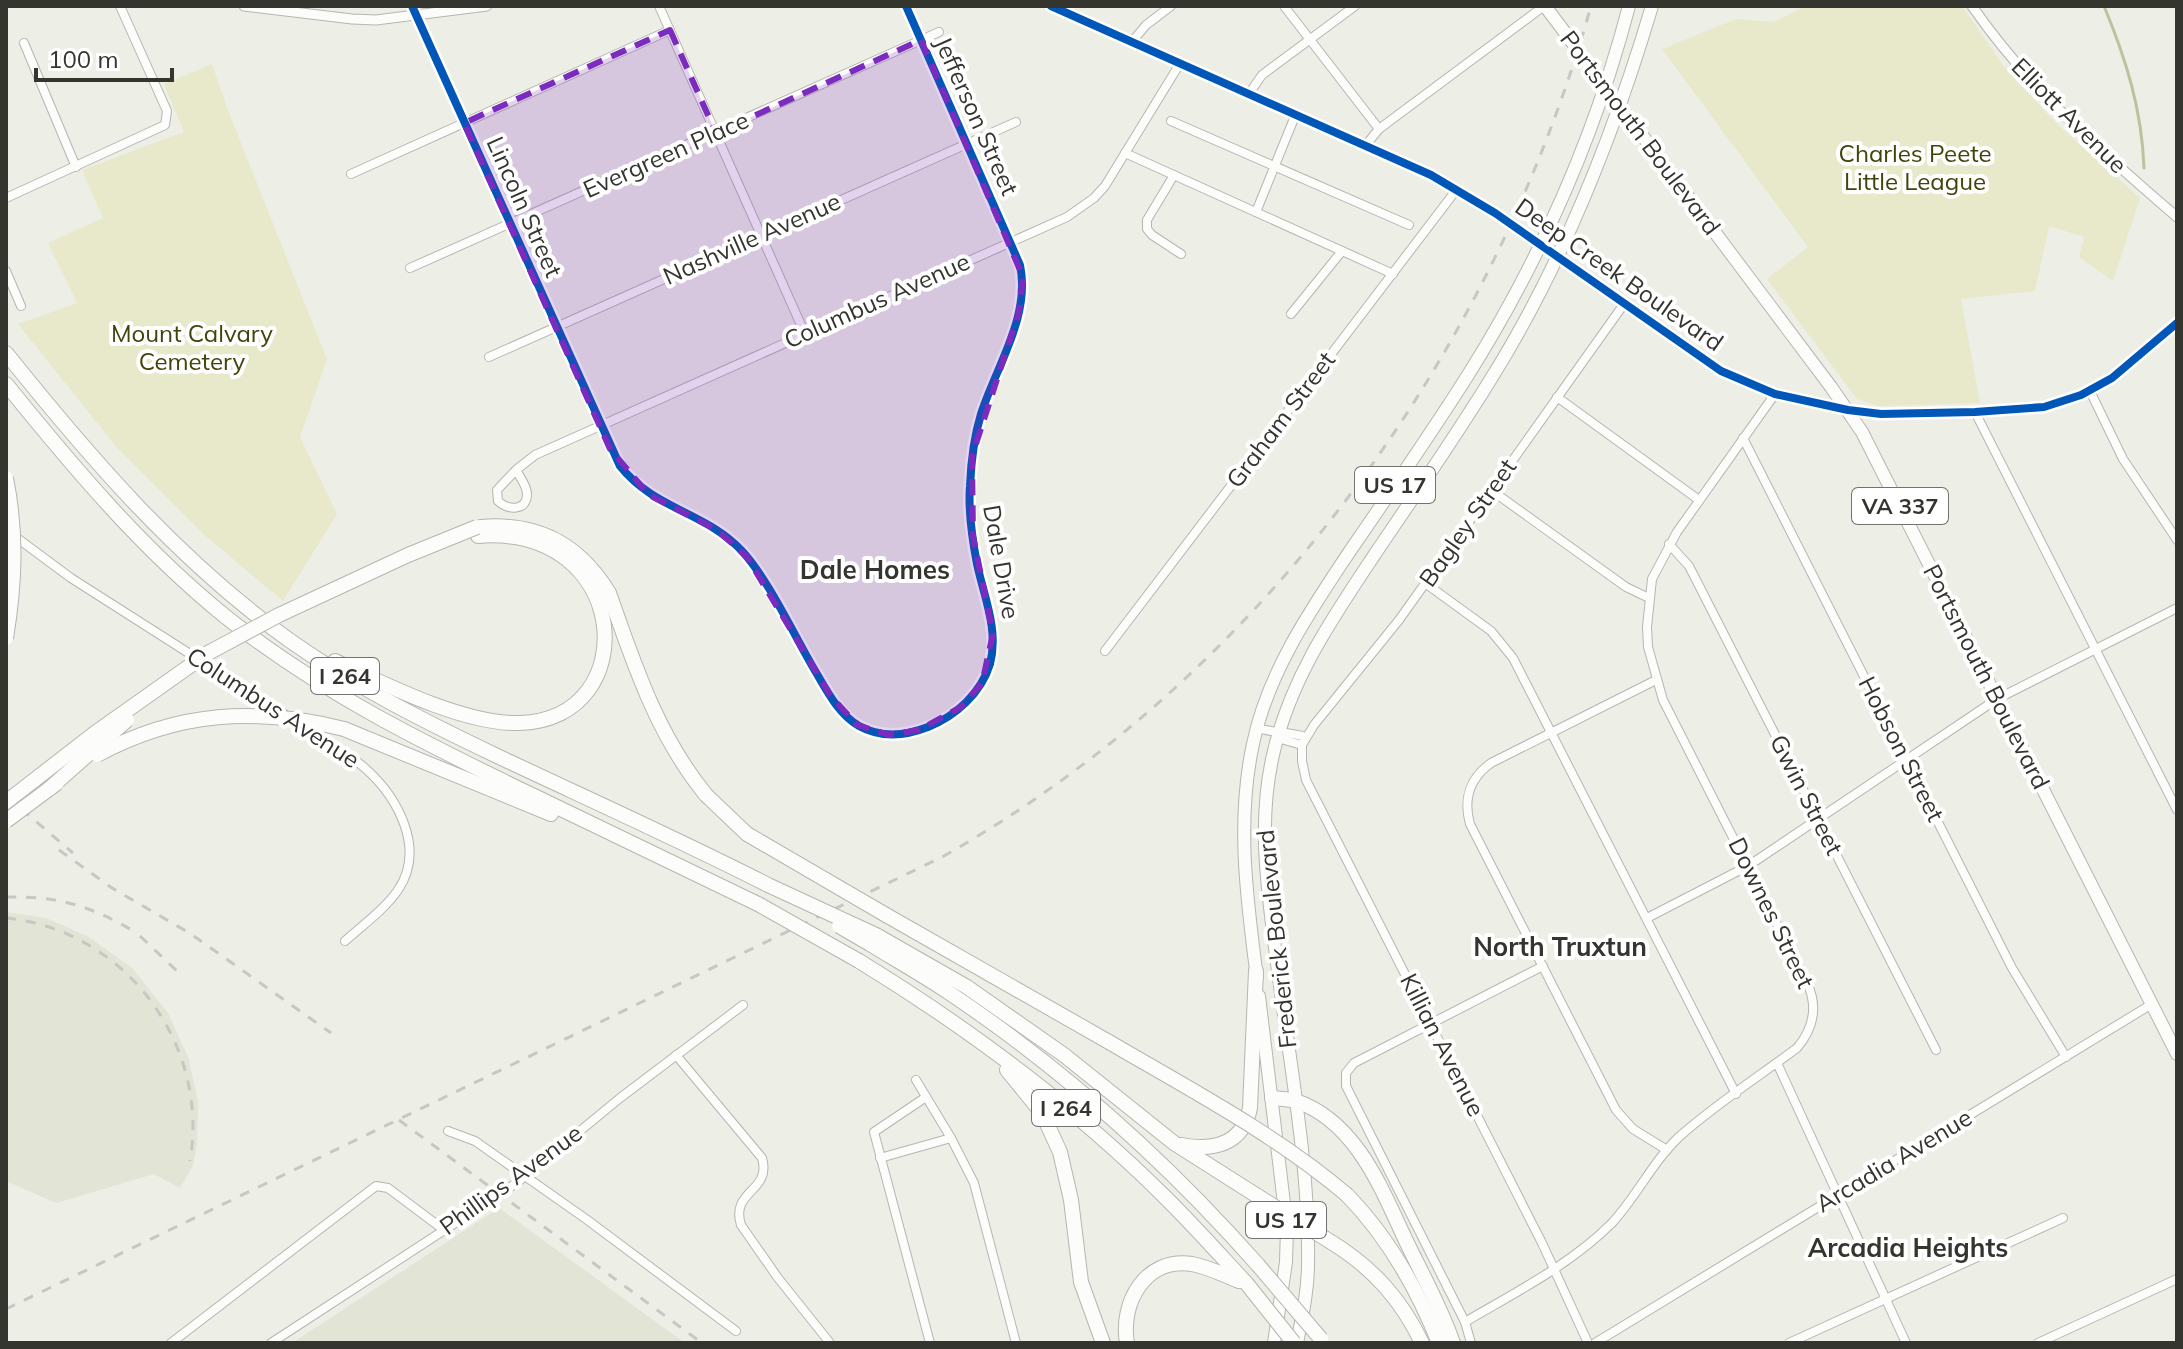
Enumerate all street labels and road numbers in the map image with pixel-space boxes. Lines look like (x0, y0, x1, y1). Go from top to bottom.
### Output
street label: Portsmouth Boulevard (1554, 24, 1727, 241)
street label: Jefferson Street (929, 32, 1025, 200)
street label: Elliott Avenue (2006, 51, 2134, 179)
street label: Evergreen Place (578, 104, 753, 204)
street label: Lincoln Street (481, 132, 569, 281)
street label: Nashville Avenue (658, 186, 845, 291)
street label: Deep Creek Boulevard (1510, 191, 1729, 357)
street label: Columbus Avenue (779, 246, 974, 354)
street label: Graham Street (1219, 345, 1341, 493)
street label: Bagley Street (1412, 453, 1522, 592)
road number: US 17 (1355, 467, 1435, 503)
road number: VA 337 (1852, 488, 1948, 524)
street label: Dale Drive (977, 502, 1027, 621)
street label: Portsmouth Boulevard (1917, 559, 2057, 794)
street label: Columbus Avenue (182, 640, 366, 774)
road number: I 264 (311, 658, 379, 694)
street label: Hobson Street (1852, 671, 1951, 826)
street label: Gwin Street (1764, 729, 1850, 860)
street label: Frederick Boulevard (1250, 828, 1302, 1050)
street label: Downes Street (1722, 832, 1821, 993)
street label: Killian Avenue (1394, 968, 1492, 1121)
road number: I 264 (1032, 1090, 1100, 1126)
street label: Arcadia Avenue (1810, 1102, 1977, 1219)
street label: Phillips Avenue (433, 1117, 587, 1241)
road number: US 17 (1246, 1202, 1326, 1238)

